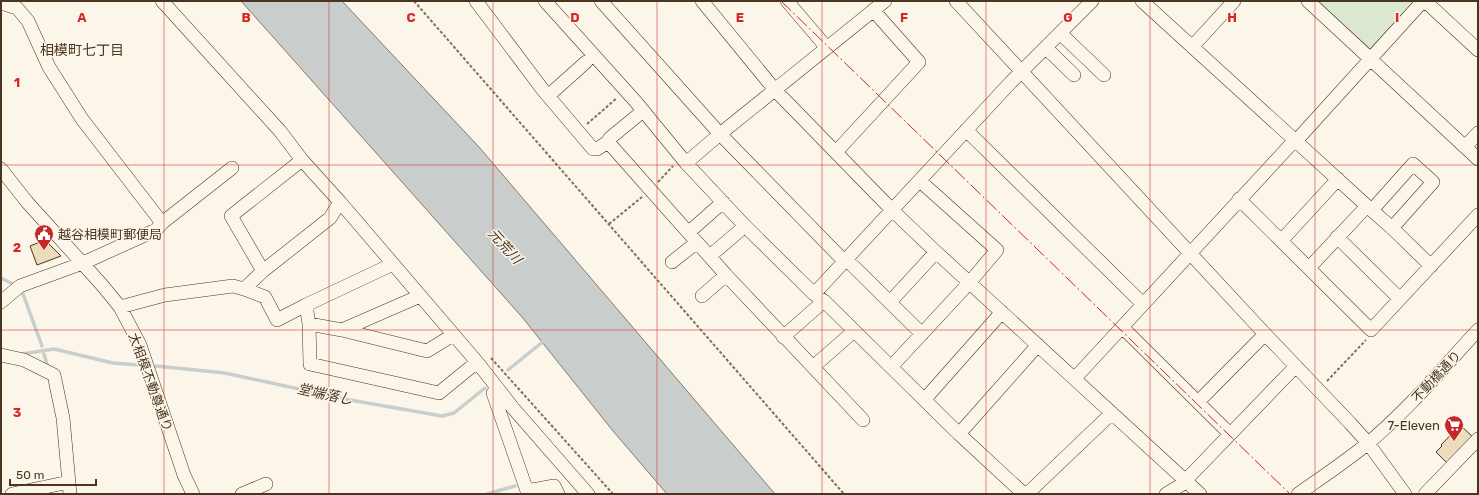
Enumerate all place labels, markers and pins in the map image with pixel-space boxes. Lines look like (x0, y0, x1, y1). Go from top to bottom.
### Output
public building icon: 越谷相模町郵便局 (33, 223, 55, 251)
place label: 越谷相模町郵便局 (58, 227, 162, 242)
supermarket icon: 7-Eleven (1443, 414, 1465, 442)
place label: 7-Eleven (1387, 418, 1440, 433)

